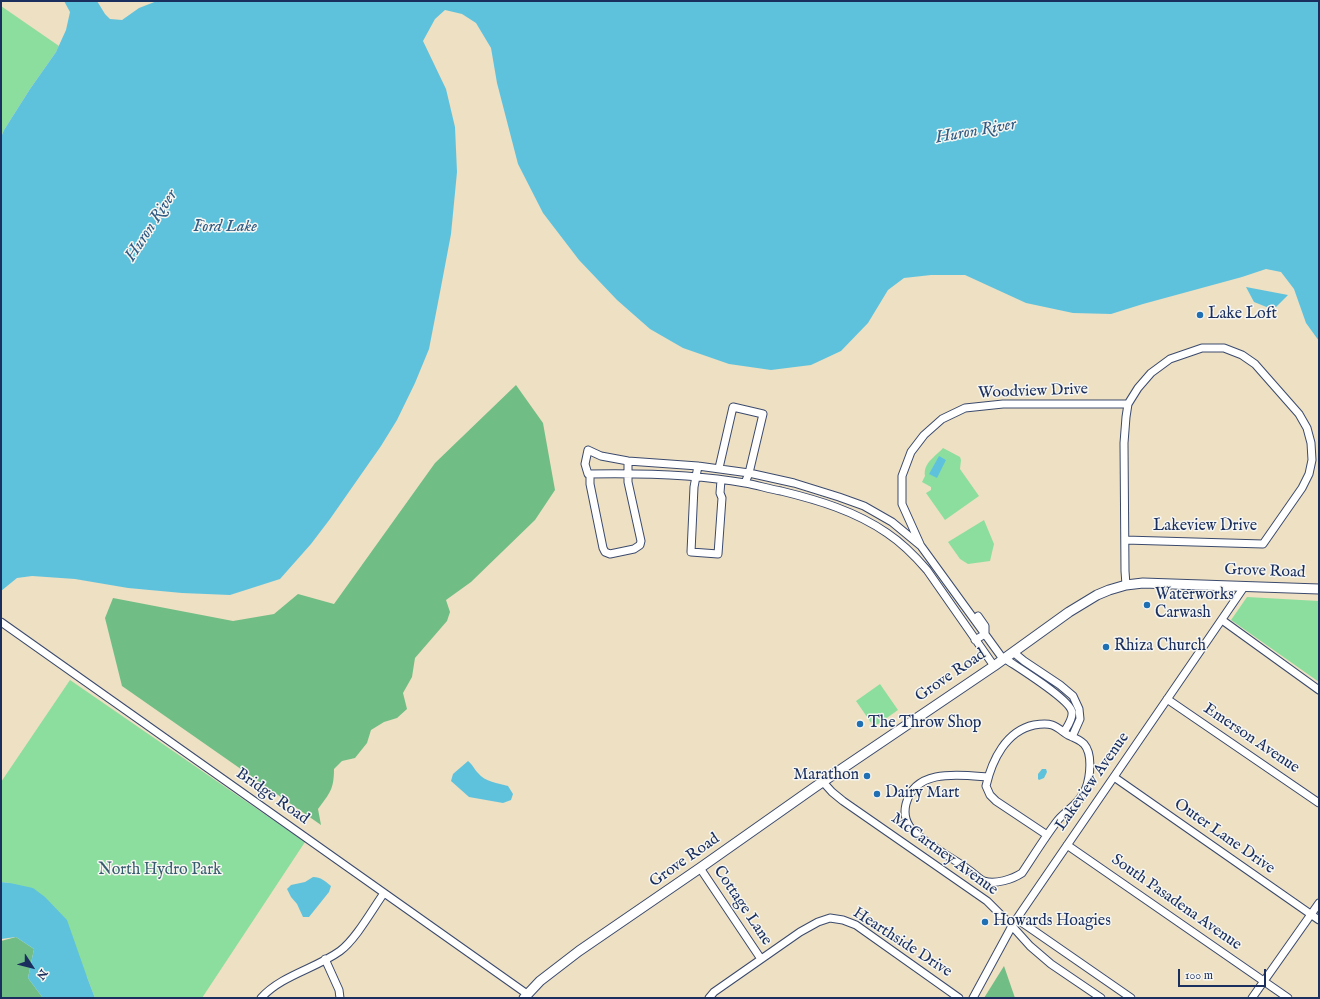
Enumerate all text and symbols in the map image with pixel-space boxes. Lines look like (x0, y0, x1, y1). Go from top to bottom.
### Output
water label: Huron River (934, 115, 1018, 149)
water label: Huron River (121, 186, 183, 266)
water label: Ford Lake (193, 218, 257, 238)
place label: Lake Loft (1208, 305, 1277, 325)
marker: Lake Loft (1195, 310, 1205, 320)
street label: Woodview Drive (978, 380, 1088, 404)
street label: Lakeview Drive (1153, 517, 1257, 537)
street label: Grove Road (1224, 561, 1306, 583)
place label: Waterworks Carwash (1155, 586, 1234, 624)
marker: Waterworks Carwash (1142, 600, 1152, 610)
place label: Rhiza Church (1114, 637, 1206, 657)
marker: Rhiza Church (1101, 642, 1111, 652)
street label: Grove Road (912, 645, 990, 707)
street label: Emerson Avenue (1199, 700, 1303, 778)
place label: The Throw Shop (868, 714, 982, 734)
marker: The Throw Shop (855, 719, 865, 729)
street label: Lakeview Avenue (1052, 729, 1134, 835)
street label: Bridge Road (232, 765, 312, 829)
place label: Marathon (793, 766, 859, 786)
marker: Marathon (862, 771, 872, 781)
place label: Dairy Mart (885, 784, 960, 804)
marker: Dairy Mart (872, 789, 882, 799)
street label: Outer Lane Drive (1170, 795, 1278, 879)
street label: McCartney Avenue (887, 810, 1001, 900)
street label: Grove Road (646, 830, 724, 892)
street label: South Pasadena Avenue (1107, 851, 1245, 955)
park label: North Hydro Park (98, 861, 222, 881)
street label: Cottage Lane (708, 863, 776, 949)
street label: Hearthside Drive (849, 904, 955, 982)
place label: Howards Hoagies (993, 912, 1111, 932)
marker: Howards Hoagies (980, 917, 990, 927)
north arrow (12, 947, 52, 987)
scale bar (1180, 961, 1268, 987)
text: N (33, 966, 50, 982)
text: 100 m (1185, 968, 1213, 983)

